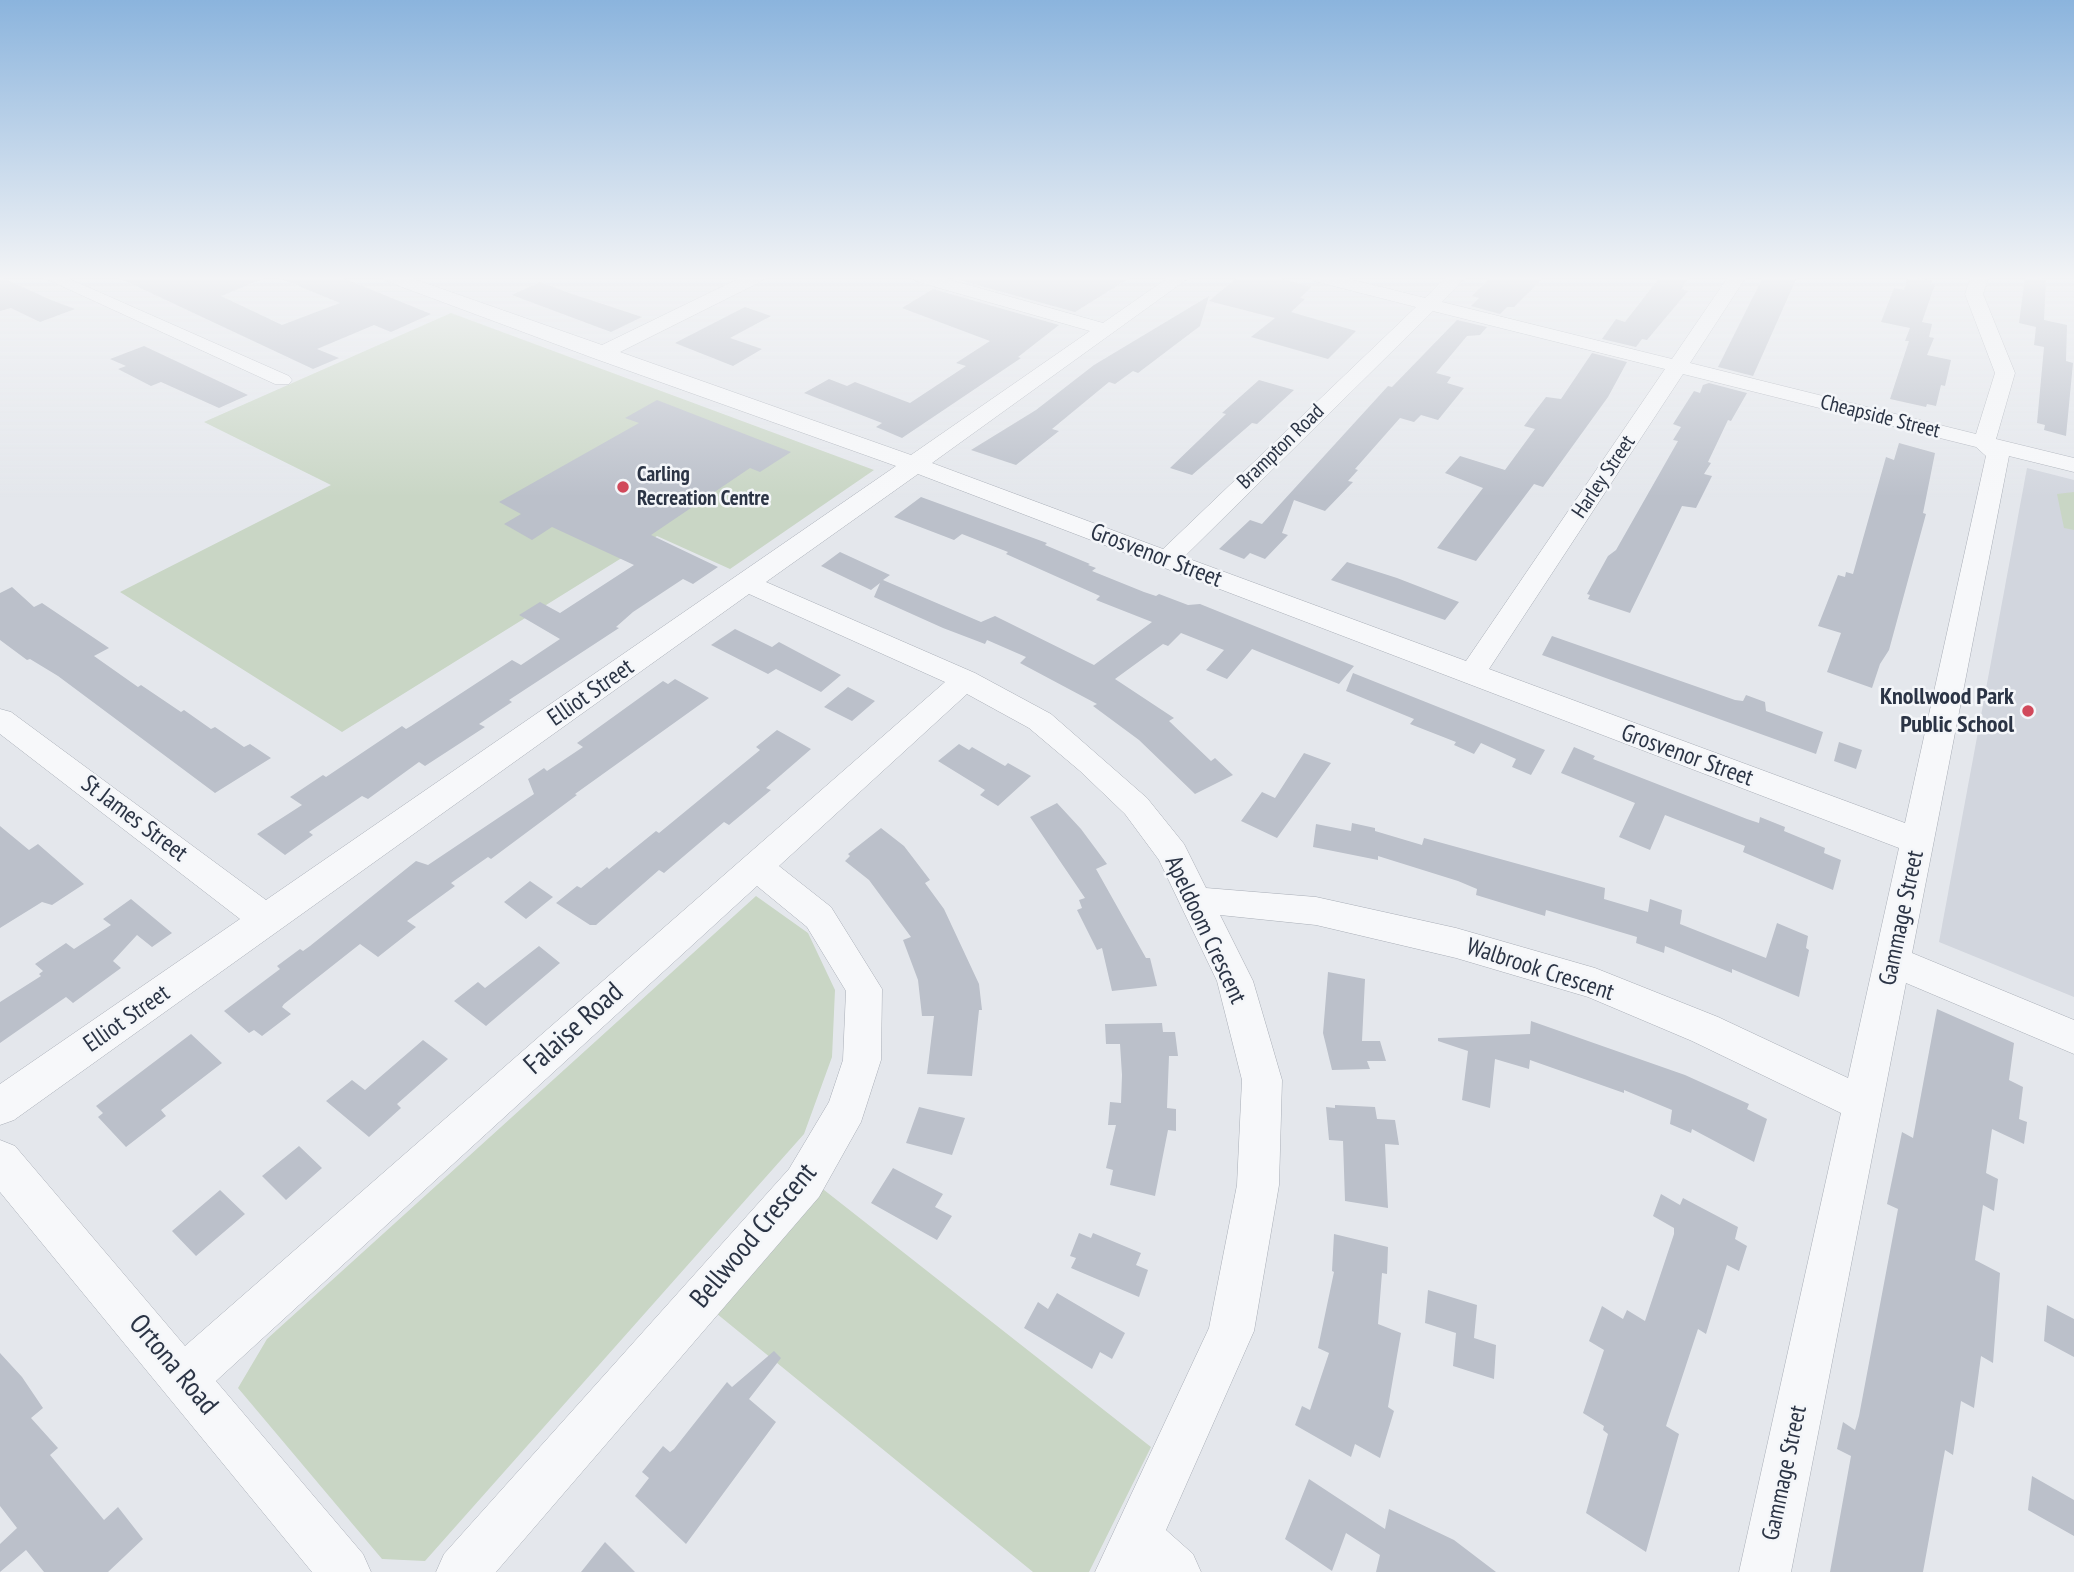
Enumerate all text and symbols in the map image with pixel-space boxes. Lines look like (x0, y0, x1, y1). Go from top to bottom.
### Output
street label: Cheapside Street (1818, 390, 1942, 444)
street label: Brampton Road (1232, 399, 1330, 495)
street label: Harley Street (1567, 431, 1641, 523)
place label: Carling Recreation Centre (637, 462, 769, 512)
marker: Carling Recreation Centre (615, 479, 631, 495)
street label: Grosvenor Street (1086, 518, 1226, 594)
street label: Elliot Street (542, 653, 640, 733)
place label: Knollwood Park Public School (1880, 683, 2014, 739)
marker: Knollwood Park Public School (2020, 703, 2036, 719)
street label: Grosvenor Street (1617, 719, 1757, 793)
street label: St James Street (75, 770, 193, 868)
street label: Gammage Street (1874, 848, 1930, 988)
street label: Apeldoom Crescent (1158, 852, 1252, 1008)
street label: Walbrook Crescent (1463, 933, 1617, 1007)
street label: Falaise Road (518, 976, 630, 1082)
street label: Elliot Street (78, 979, 176, 1059)
street label: Bellwood Crescent (684, 1157, 824, 1315)
street label: Ortona Road (121, 1308, 225, 1422)
street label: Gammage Street (1757, 1403, 1813, 1543)

